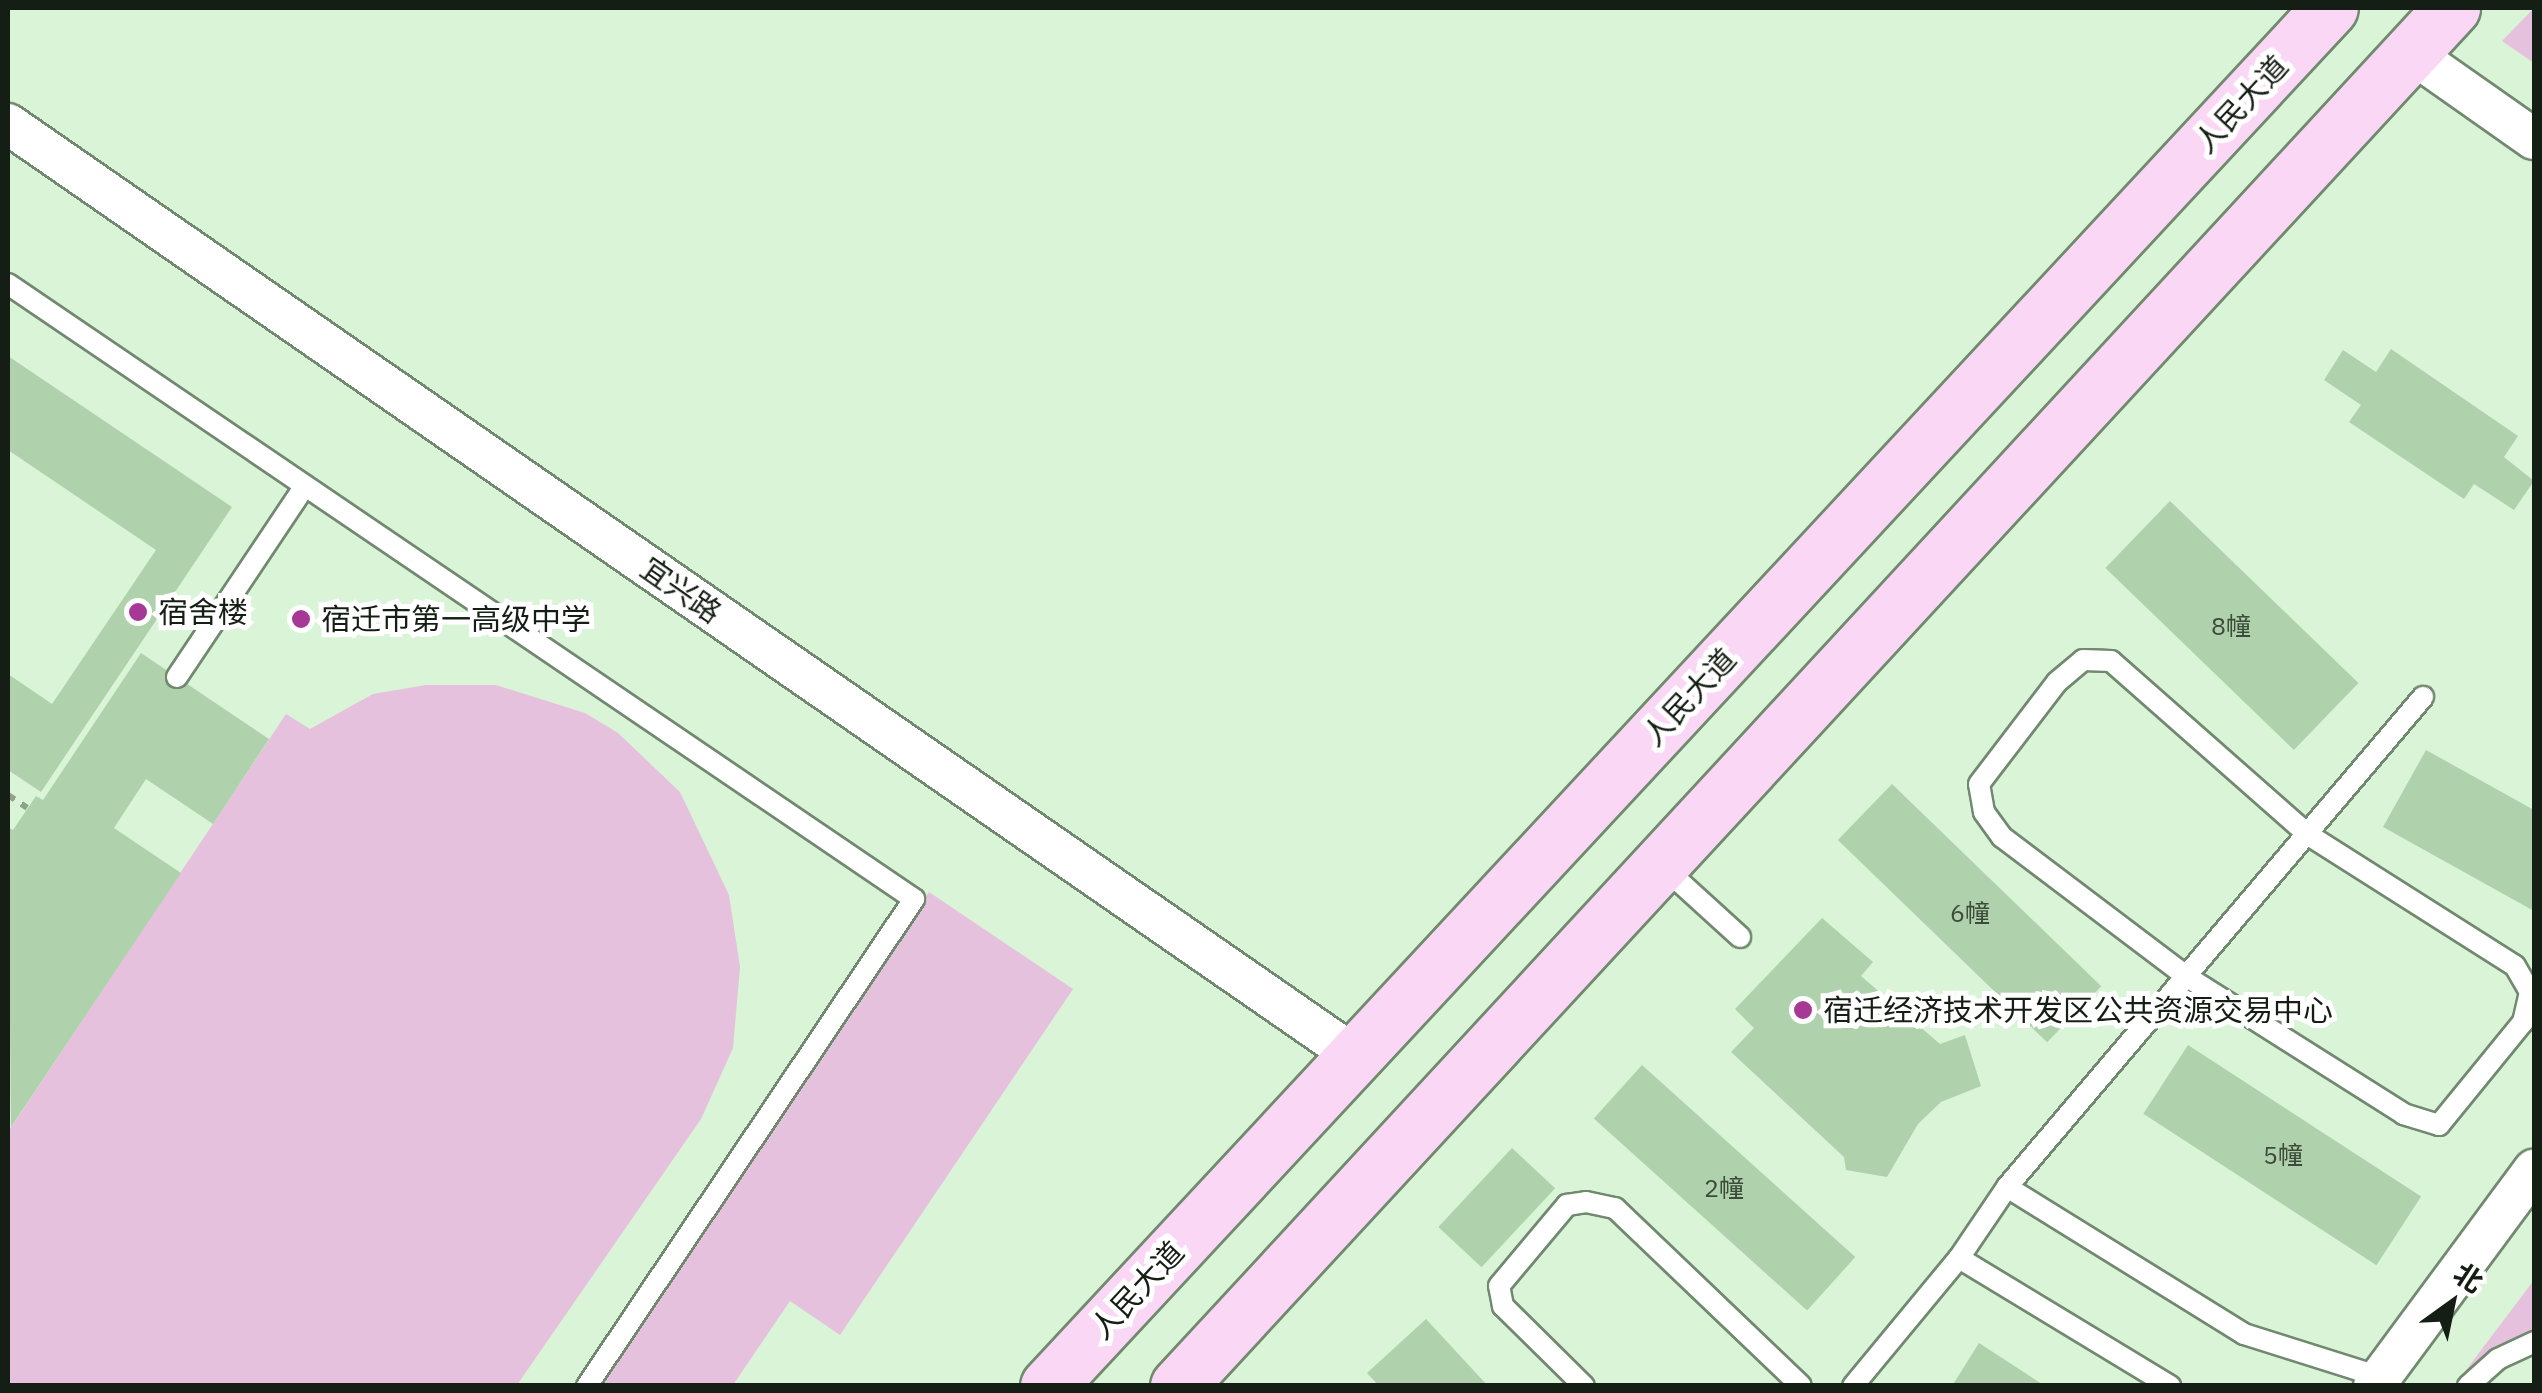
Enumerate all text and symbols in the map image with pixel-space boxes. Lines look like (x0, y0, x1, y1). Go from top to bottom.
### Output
street label: 人民大道 (2187, 48, 2295, 160)
street label: 宜兴路 (634, 549, 728, 631)
place label: 宿舍楼 (158, 594, 248, 630)
marker: 宿舍楼 (127, 601, 149, 623)
place label: 宿迁市第一高级中学 (321, 601, 591, 637)
marker: 宿迁市第一高级中学 (290, 608, 312, 630)
house number: 8幢 (2211, 611, 2251, 641)
street label: 人民大道 (1635, 641, 1743, 753)
house number: 6幢 (1950, 898, 1990, 928)
place label: 宿迁经济技术开发区公共资源交易中心 (1823, 992, 2333, 1028)
marker: 宿迁经济技术开发区公共资源交易中心 (1792, 999, 1814, 1021)
house number: 5幢 (2263, 1140, 2303, 1170)
house number: 2幢 (1704, 1173, 1744, 1203)
street label: 人民大道 (1083, 1234, 1191, 1346)
north arrow (2402, 1253, 2502, 1353)
text: 北 (2447, 1254, 2490, 1301)

